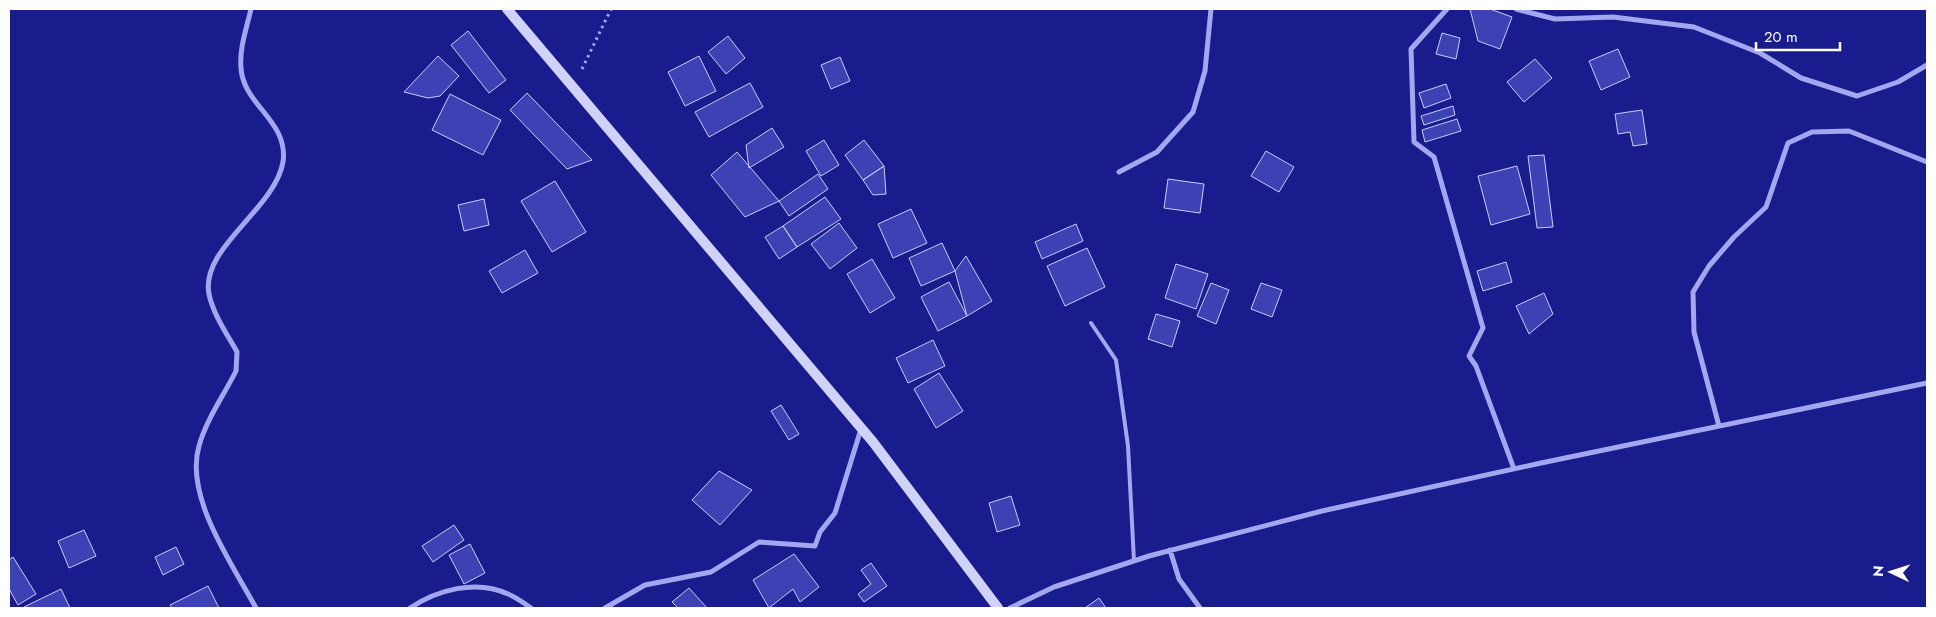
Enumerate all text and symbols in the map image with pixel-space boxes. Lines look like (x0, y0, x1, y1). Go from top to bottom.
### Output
scale bar (1756, 20, 1840, 52)
text: 20 m (1764, 26, 1798, 48)
north arrow (1866, 547, 1916, 597)
text: N (1868, 565, 1888, 577)

